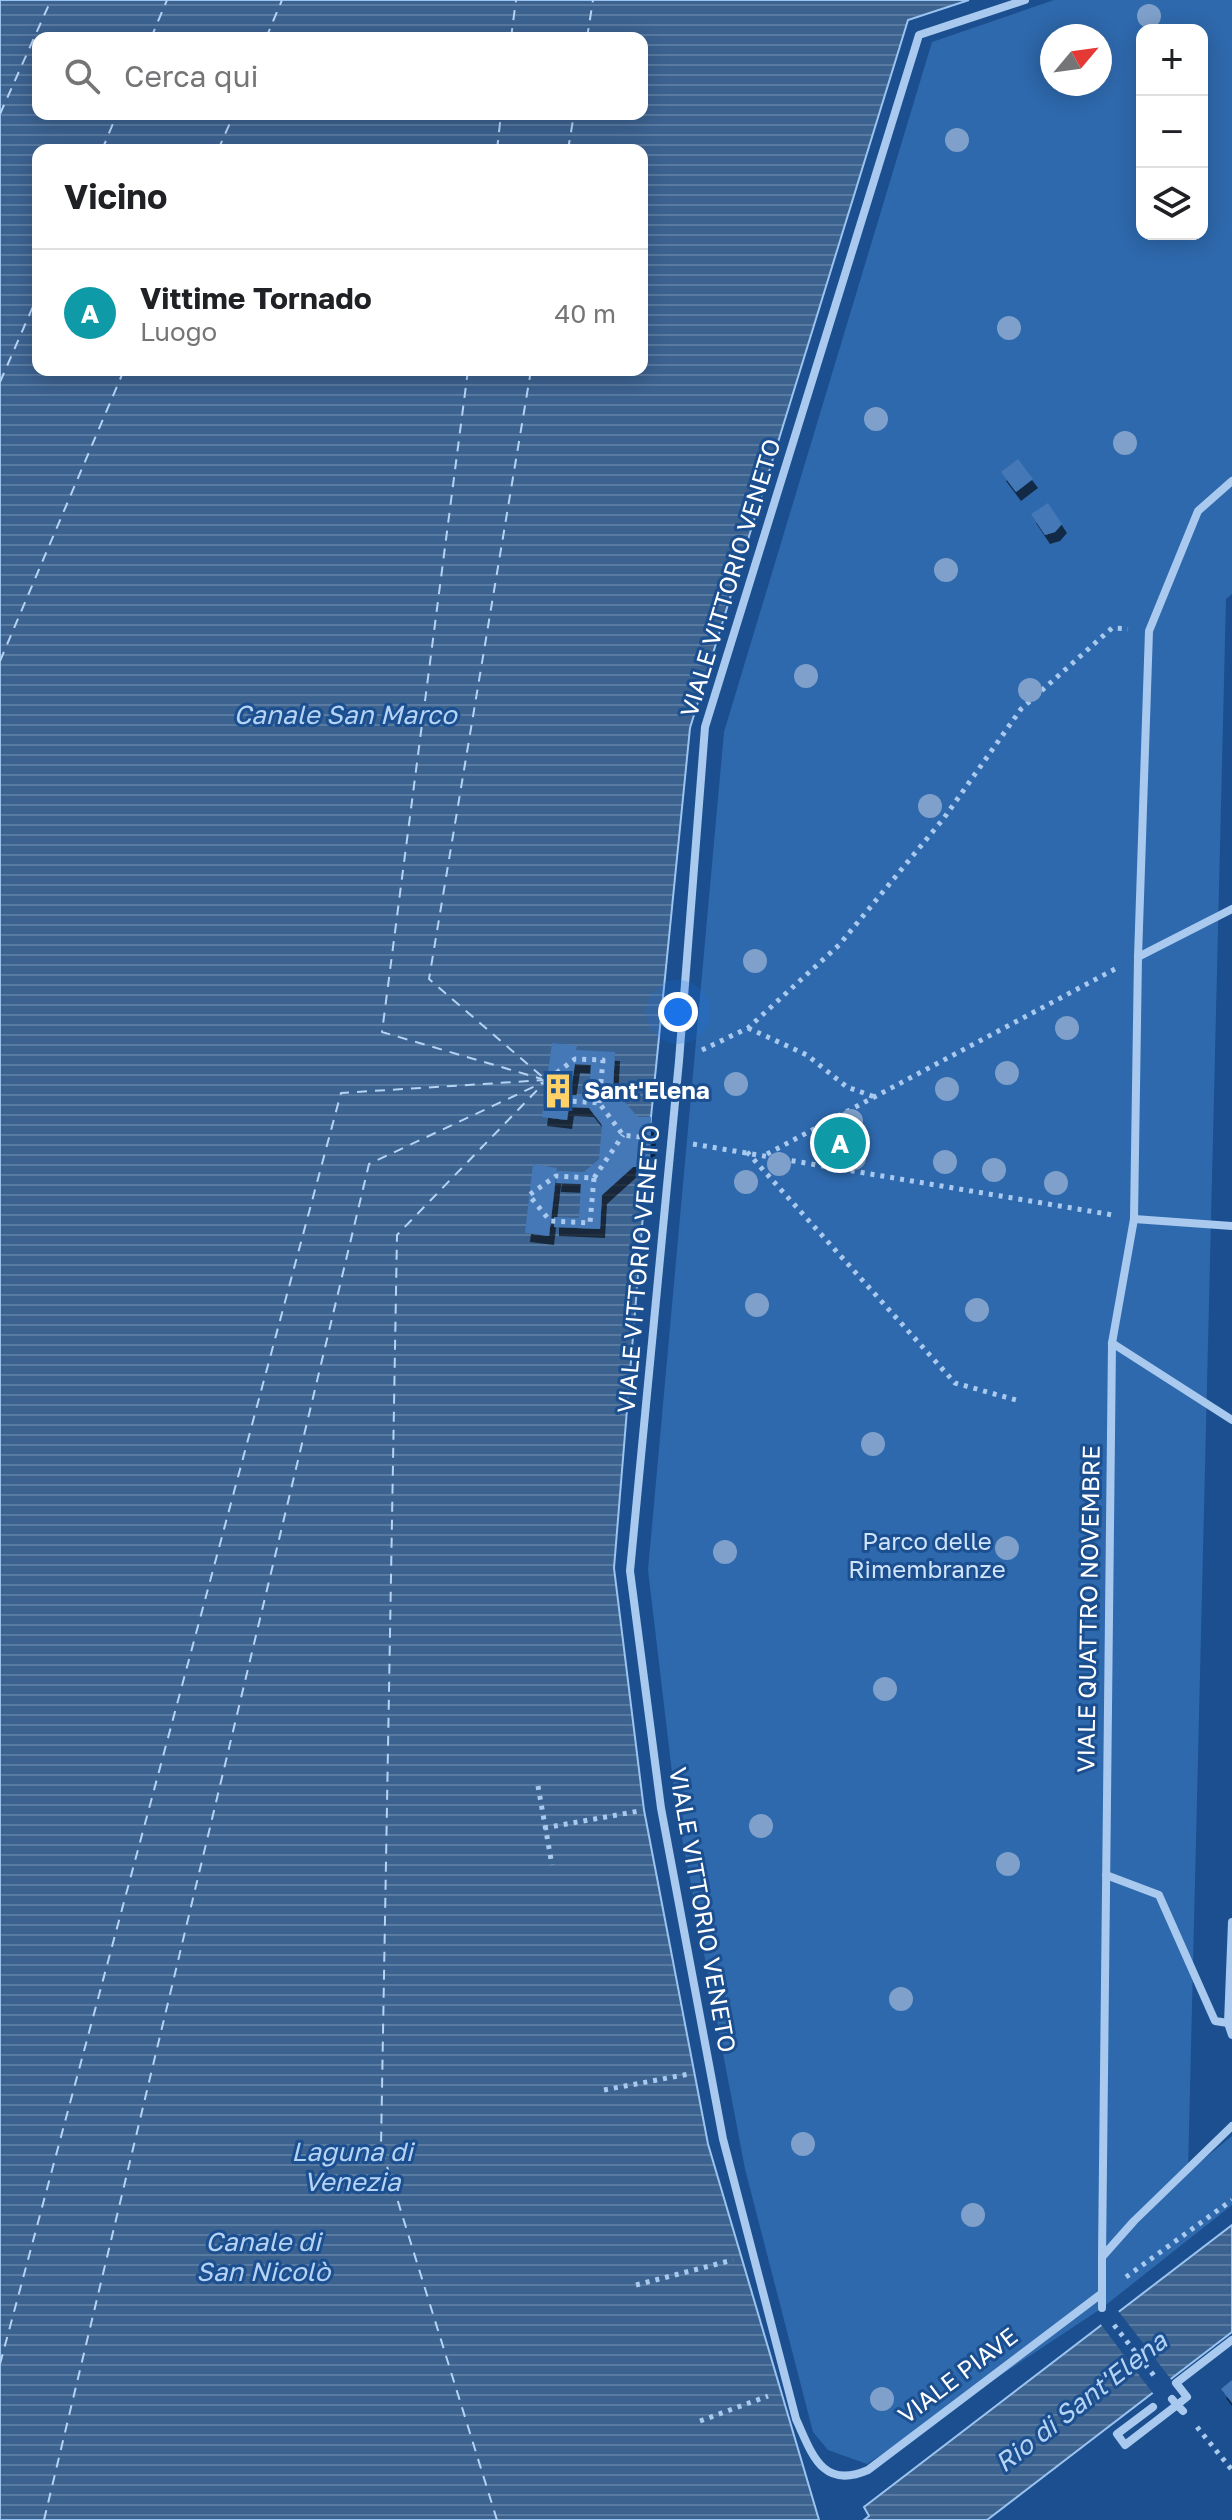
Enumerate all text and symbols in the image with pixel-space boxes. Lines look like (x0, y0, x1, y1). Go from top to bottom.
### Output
north arrow (1040, 24, 1112, 96)
map controls (1136, 24, 1208, 240)
button: + (1136, 24, 1208, 96)
search box (32, 32, 648, 120)
icon: search (60, 54, 104, 98)
text: Cerca qui (124, 58, 259, 94)
button: − (1136, 96, 1208, 168)
button: layers (1136, 168, 1208, 240)
text: Vicino (64, 176, 167, 216)
text: Vittime Tornado (140, 280, 372, 316)
text: A (81, 298, 99, 329)
text: 40 m (555, 298, 616, 329)
text: Luogo (140, 316, 217, 347)
street label: VIALE VITTORIO VENETO (673, 435, 786, 720)
water label: Canale San Marco (233, 699, 458, 730)
your location (658, 992, 698, 1032)
building icon: Sant'Elena (539, 1072, 577, 1110)
place label: Sant'Elena (584, 1075, 710, 1104)
pin: A (814, 1113, 866, 1173)
street label: VIALE VITTORIO VENETO (610, 1124, 665, 1414)
street label: VIALE QUATTRO NOVEMBRE (1070, 1445, 1105, 1773)
park label: Parco delle Rimembranze (848, 1526, 1006, 1583)
street label: VIALE VITTORIO VENETO (664, 1765, 743, 2055)
water label: Laguna di Venezia (291, 2136, 416, 2197)
water label: Canale di San Nicolò (196, 2226, 331, 2287)
street label: VIALE PIAVE (892, 2321, 1022, 2429)
water label: Rio di Sant'Elena (989, 2324, 1174, 2478)

